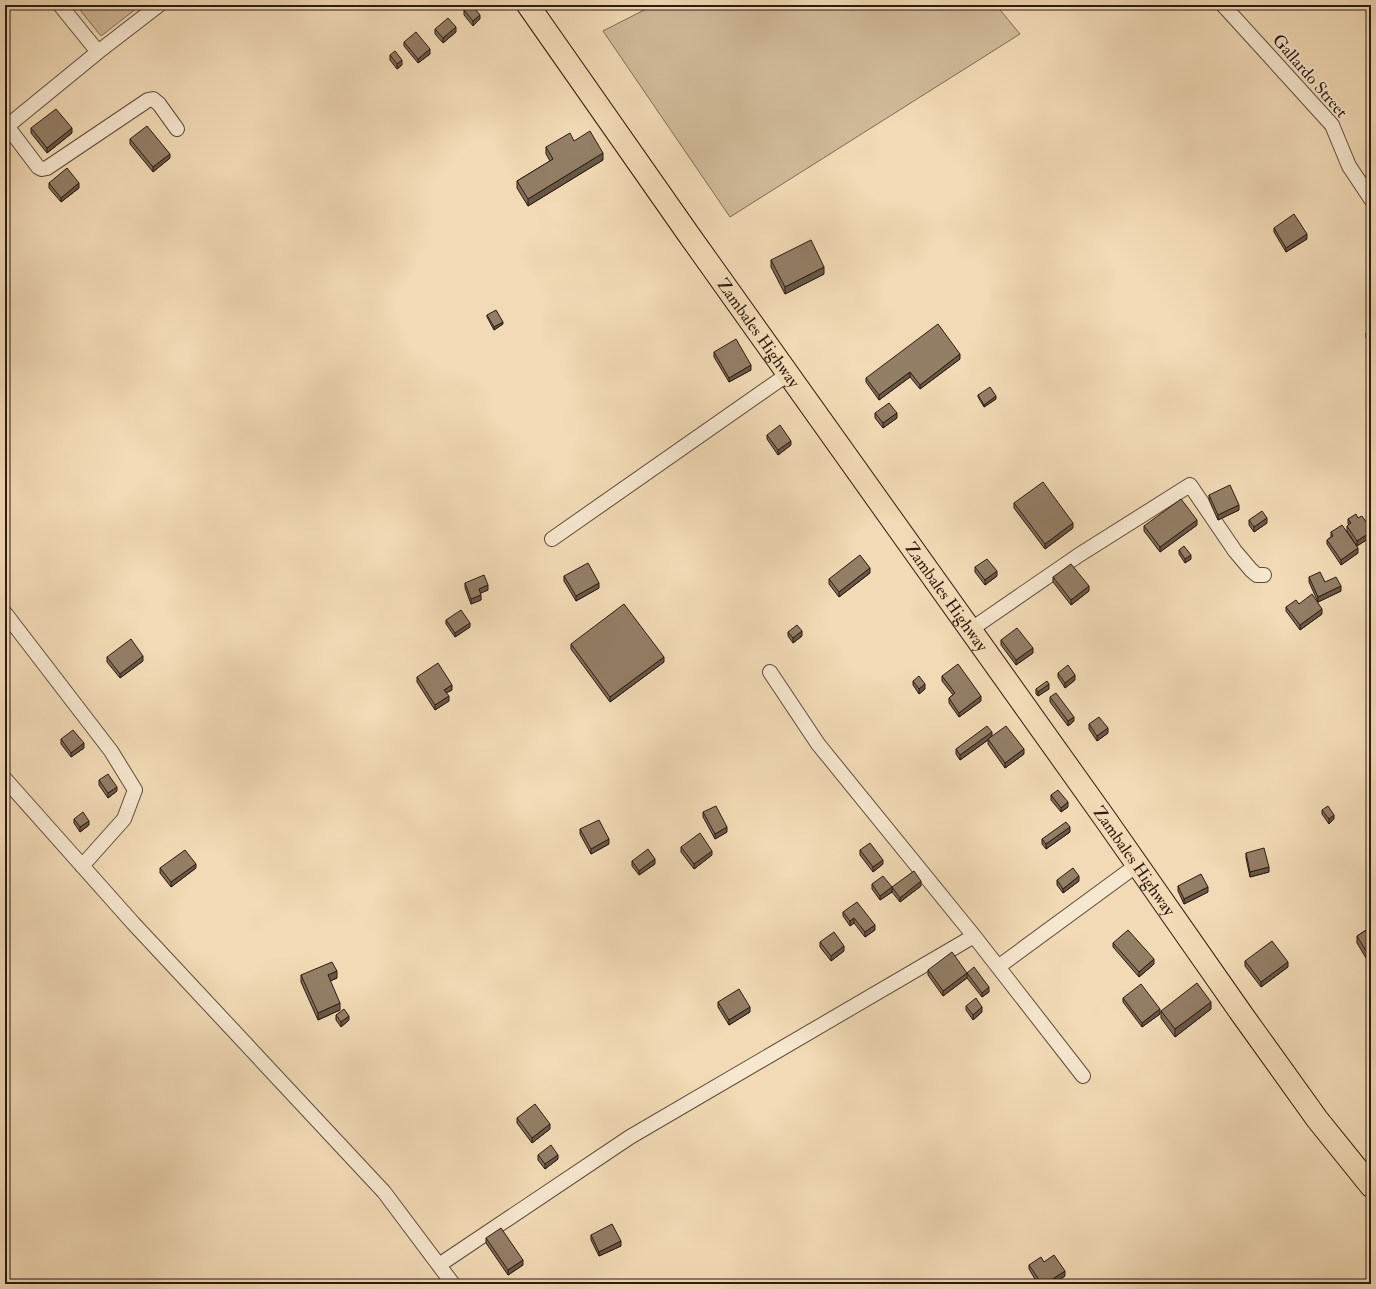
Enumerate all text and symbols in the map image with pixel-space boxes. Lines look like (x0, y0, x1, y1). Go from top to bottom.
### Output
street label: Gallardo Street (1268, 30, 1352, 123)
street label: Zambales Highway (713, 274, 805, 393)
street label: Zambales Highway (901, 538, 993, 657)
street label: Zambales Highway (1089, 802, 1181, 921)

